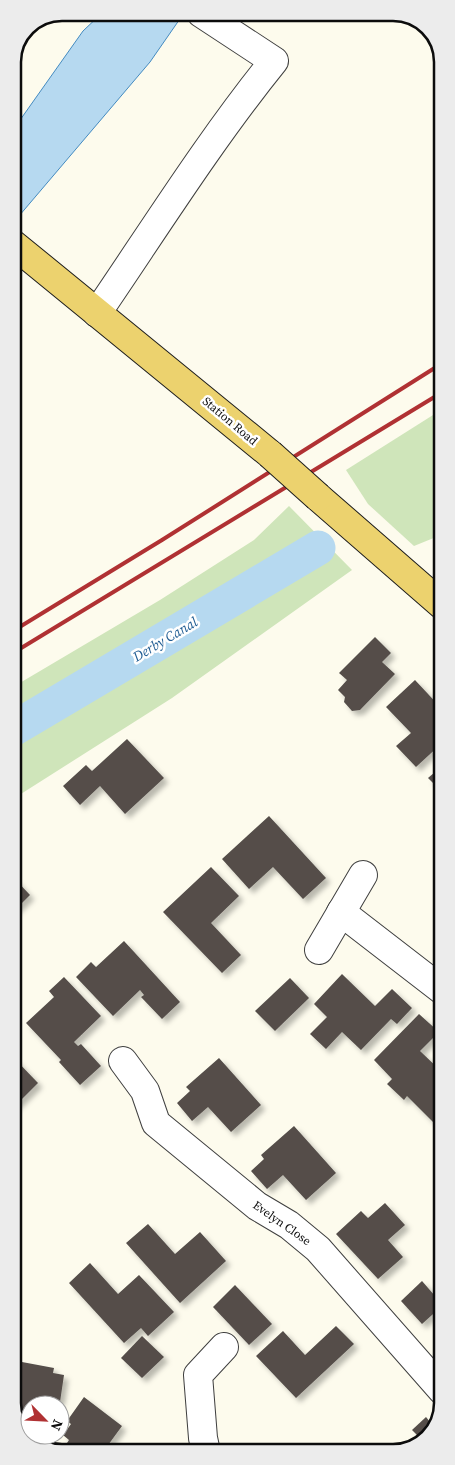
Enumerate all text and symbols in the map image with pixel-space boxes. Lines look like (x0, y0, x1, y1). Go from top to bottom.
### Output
street label: Station Road (199, 393, 261, 449)
water label: Derby Canal (128, 612, 201, 667)
street label: Evelyn Close (250, 1197, 314, 1249)
north arrow (20, 1395, 70, 1445)
text: N (46, 1417, 68, 1434)

